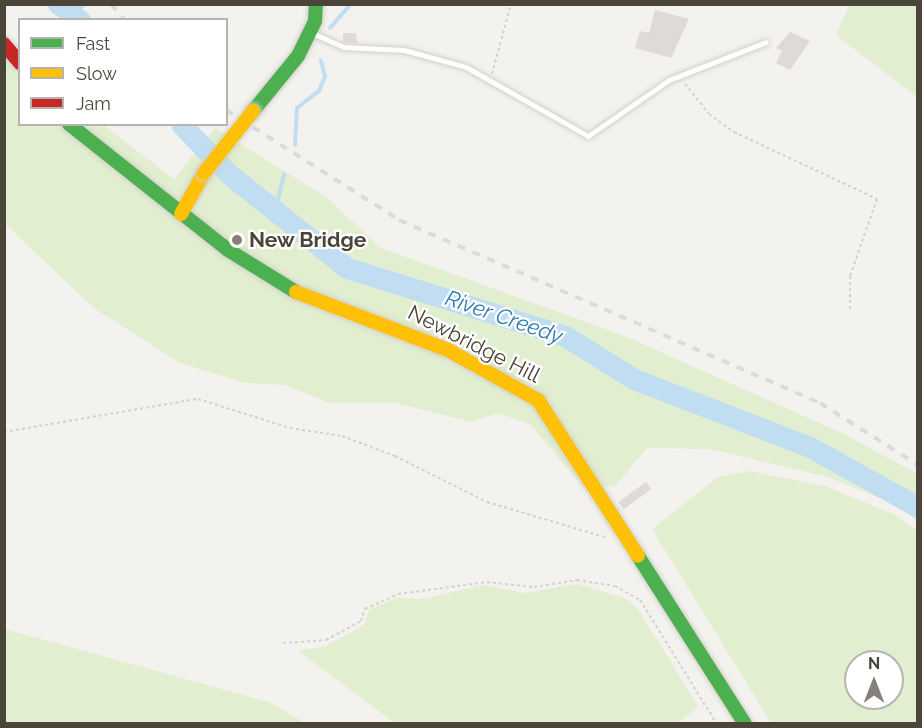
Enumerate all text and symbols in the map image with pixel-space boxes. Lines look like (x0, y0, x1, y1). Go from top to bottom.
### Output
legend (18, 18, 228, 126)
text: Fast (76, 33, 110, 54)
text: Slow (76, 63, 117, 84)
text: Jam (76, 93, 111, 114)
place label: New Bridge (249, 227, 367, 253)
marker: New Bridge (230, 233, 244, 247)
water label: River Creedy (442, 285, 566, 349)
street label: Newbridge Hill (404, 300, 544, 388)
north arrow (844, 650, 904, 710)
text: N (868, 654, 880, 673)

